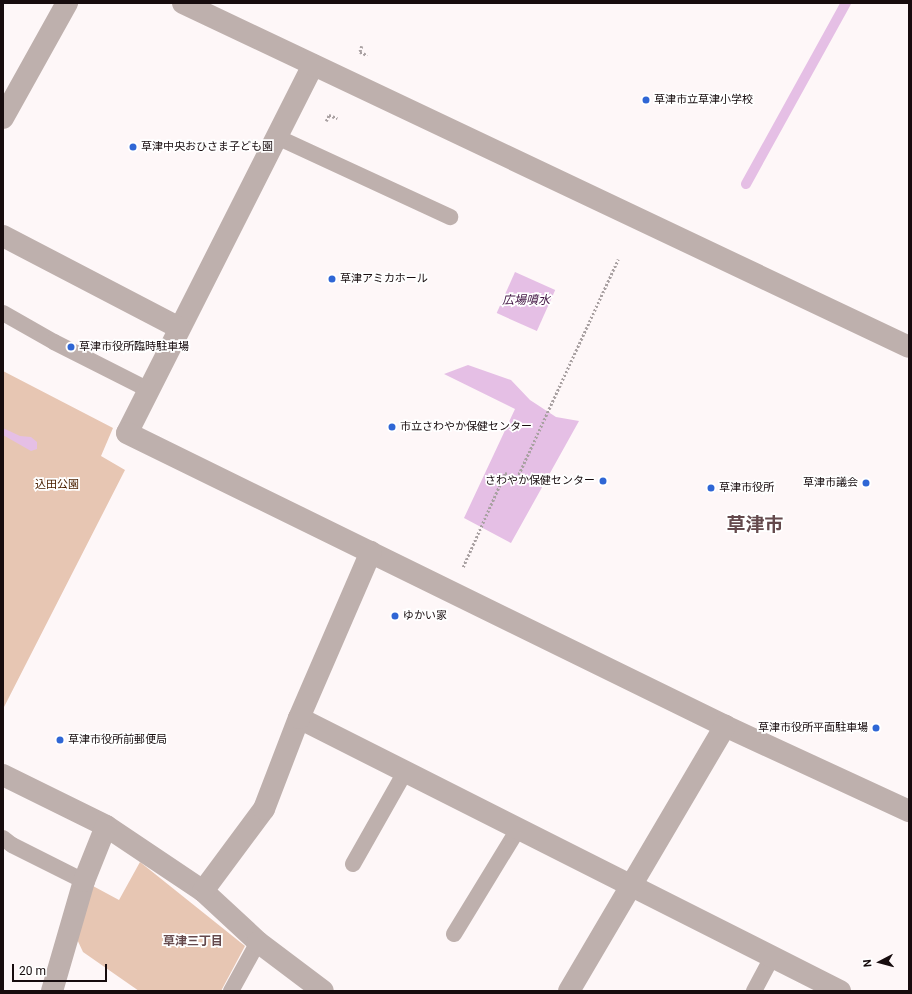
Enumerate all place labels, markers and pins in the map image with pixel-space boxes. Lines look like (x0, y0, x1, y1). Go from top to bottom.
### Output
place label: 草津市立草津小学校 (654, 93, 753, 107)
marker: 草津市立草津小学校 (641, 95, 651, 105)
place label: 草津中央おひさま子ども園 (141, 140, 273, 154)
marker: 草津中央おひさま子ども園 (128, 142, 138, 152)
place label: 草津アミカホール (340, 272, 428, 286)
marker: 草津アミカホール (327, 274, 337, 284)
place label: 草津市役所臨時駐車場 (79, 340, 189, 354)
marker: 草津市役所臨時駐車場 (66, 342, 76, 352)
place label: 市立さわやか保健センター (400, 420, 532, 434)
marker: 市立さわやか保健センター (387, 422, 397, 432)
place label: さわやか保健センター (485, 474, 595, 488)
marker: さわやか保健センター (598, 476, 608, 486)
place label: 草津市議会 (803, 476, 858, 490)
marker: 草津市議会 (861, 478, 871, 488)
place label: 草津市役所 (719, 481, 774, 495)
marker: 草津市役所 (706, 483, 716, 493)
place label: ゆかい家 (403, 609, 447, 623)
marker: ゆかい家 (390, 611, 400, 621)
place label: 草津市役所平面駐車場 (758, 721, 868, 735)
marker: 草津市役所平面駐車場 (871, 723, 881, 733)
place label: 草津市役所前郵便局 (68, 733, 167, 747)
marker: 草津市役所前郵便局 (55, 735, 65, 745)

